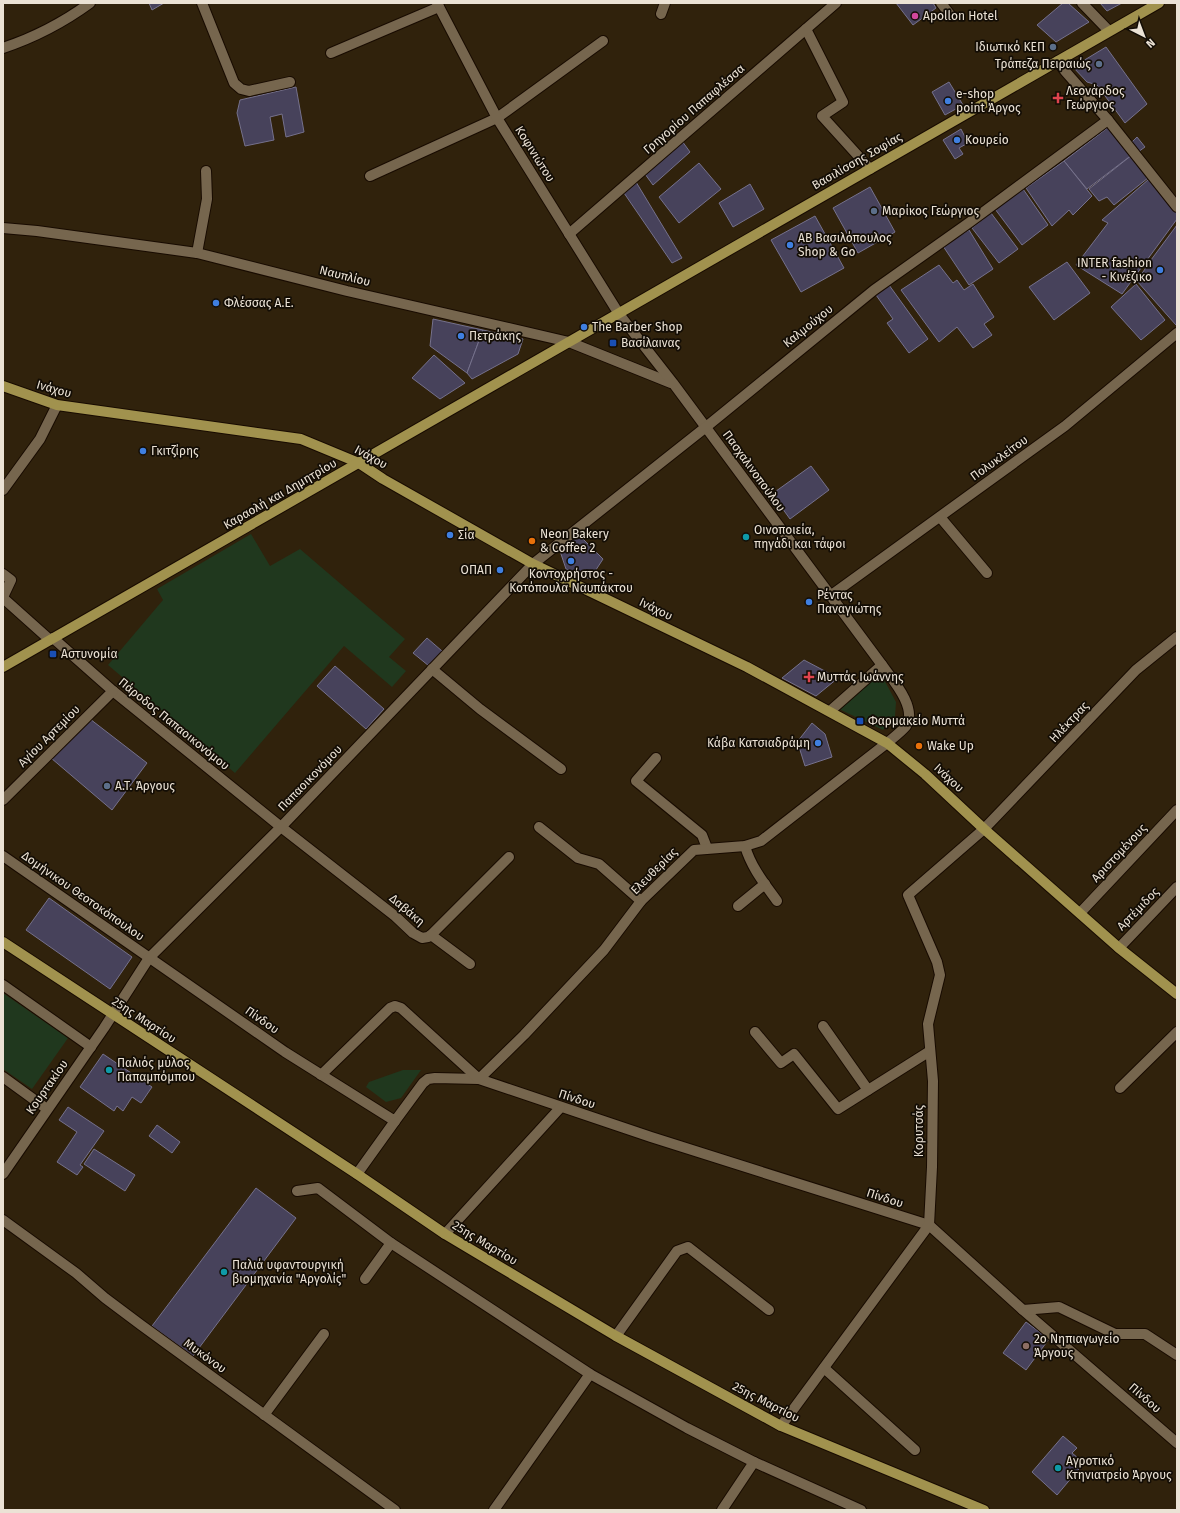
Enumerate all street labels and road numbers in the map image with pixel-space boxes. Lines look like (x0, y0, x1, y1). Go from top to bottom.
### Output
street label: Γρηγορίου Παπαφλέσσα (641, 61, 747, 157)
street label: Κοφινιώτου (512, 123, 558, 185)
street label: Βασιλίσσης Σοφίας (810, 129, 905, 192)
street label: Ναυπλίου (318, 263, 372, 289)
street label: Καλμούχου (780, 302, 836, 350)
street label: Ινάχου (35, 377, 73, 401)
street label: Πασχαλινοπούλου (720, 428, 788, 514)
street label: Πολυκλείτου (968, 432, 1031, 484)
street label: Ινάχου (352, 442, 390, 472)
street label: Καραολή και Δημητρίου (221, 456, 339, 532)
street label: Ινάχου (637, 595, 675, 623)
street label: Πάροδος Παπαοικονόμου (116, 675, 232, 773)
street label: Ηλέκτρας (1047, 698, 1092, 745)
street label: Αγίου Αρτεμίου (15, 702, 83, 770)
street label: Παπαοικονόμου (275, 742, 345, 814)
street label: Ινάχου (931, 761, 967, 795)
street label: Αριστομένους (1088, 821, 1150, 885)
street label: Ελευθερίας (628, 845, 680, 897)
street label: Δομήνικου Θεοτοκόπουλου (19, 848, 147, 944)
street label: Αρτέμιδος (1114, 884, 1162, 933)
street label: Δαβάκη (386, 891, 428, 929)
street label: 25ης Μαρτίου (109, 994, 179, 1046)
street label: Πίνδου (242, 1003, 282, 1037)
street label: Κουρτακίου (23, 1057, 71, 1117)
street label: Πίνδου (557, 1086, 597, 1112)
street label: Κορυτσάς (912, 1104, 926, 1157)
street label: Πίνδου (865, 1185, 905, 1211)
street label: 25ης Μαρτίου (450, 1218, 520, 1268)
street label: Μυκόνου (181, 1336, 229, 1376)
street label: 25ης Μαρτίου (730, 1379, 802, 1425)
street label: Πίνδου (1126, 1380, 1164, 1416)

